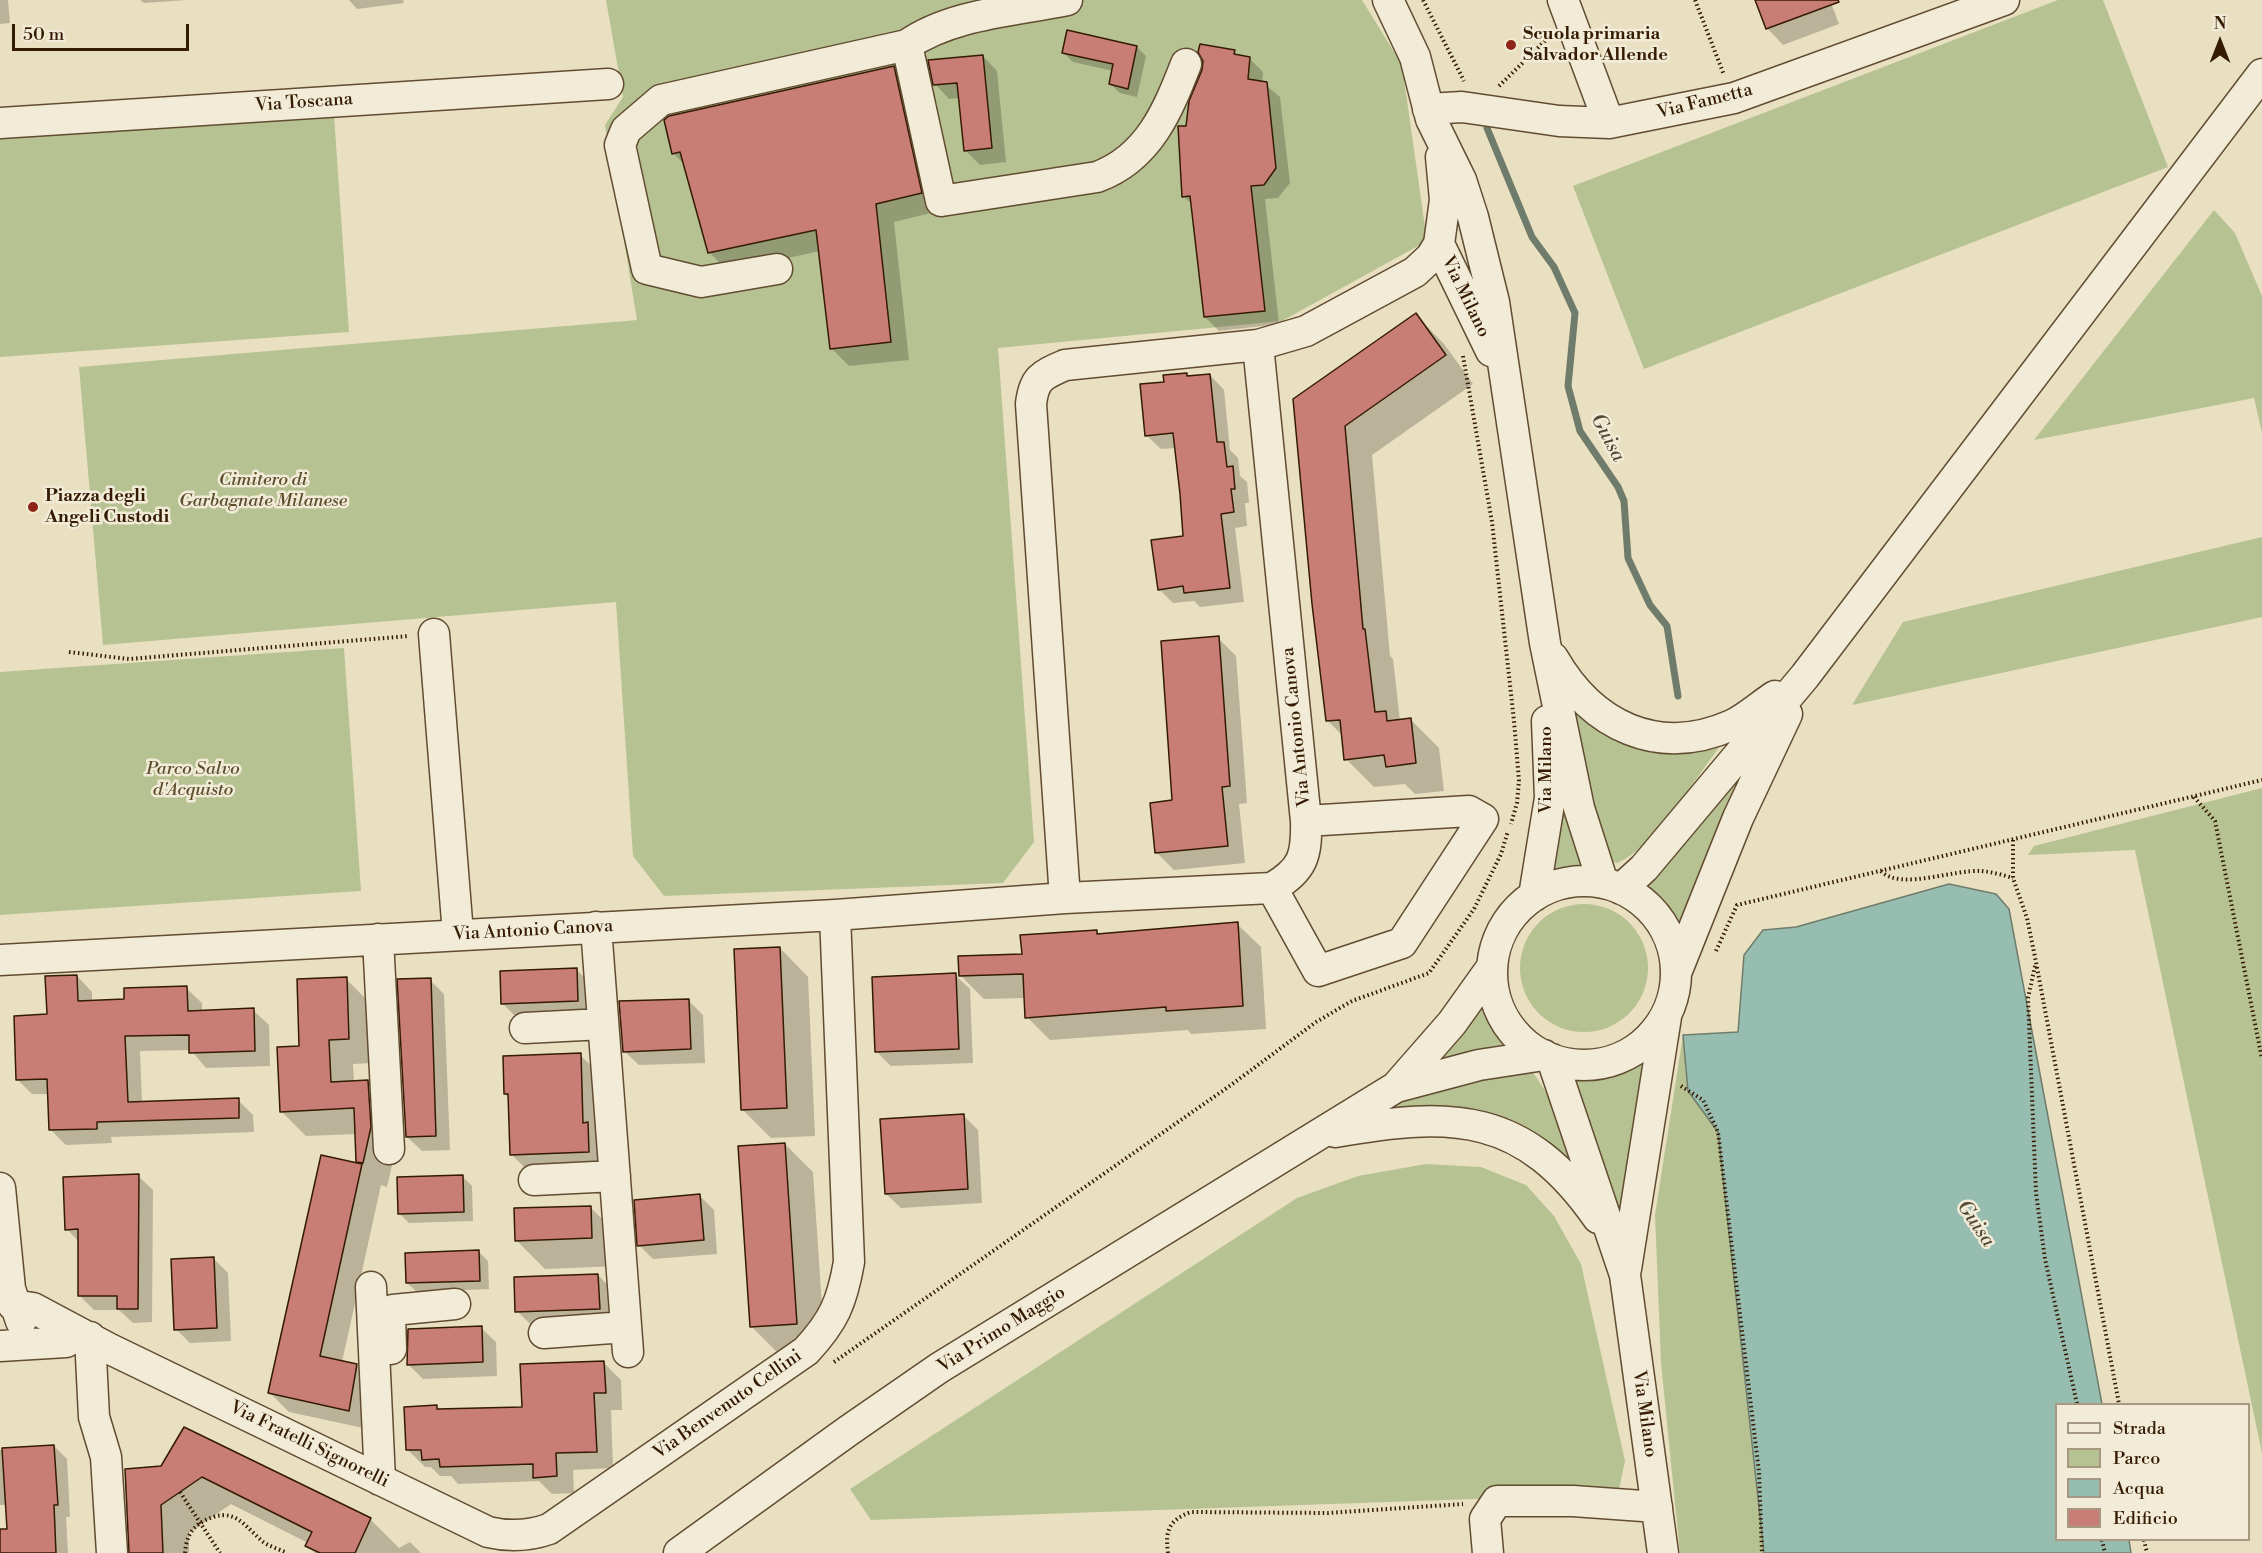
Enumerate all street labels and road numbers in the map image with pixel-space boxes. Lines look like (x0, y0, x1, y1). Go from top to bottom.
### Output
street label: Via Fametta (1655, 80, 1755, 124)
street label: Via Toscana (255, 89, 353, 117)
street label: Via Milano (1436, 253, 1494, 341)
street label: Via Antonio Canova (1278, 646, 1316, 808)
street label: Via Milano (1536, 726, 1558, 814)
street label: Via Antonio Canova (452, 916, 614, 946)
street label: Via Primo Maggio (934, 1282, 1070, 1378)
street label: Via Benvenuto Cellini (650, 1346, 806, 1464)
street label: Via Milano (1627, 1369, 1661, 1459)
street label: Via Fratelli Signorelli (226, 1397, 392, 1493)

